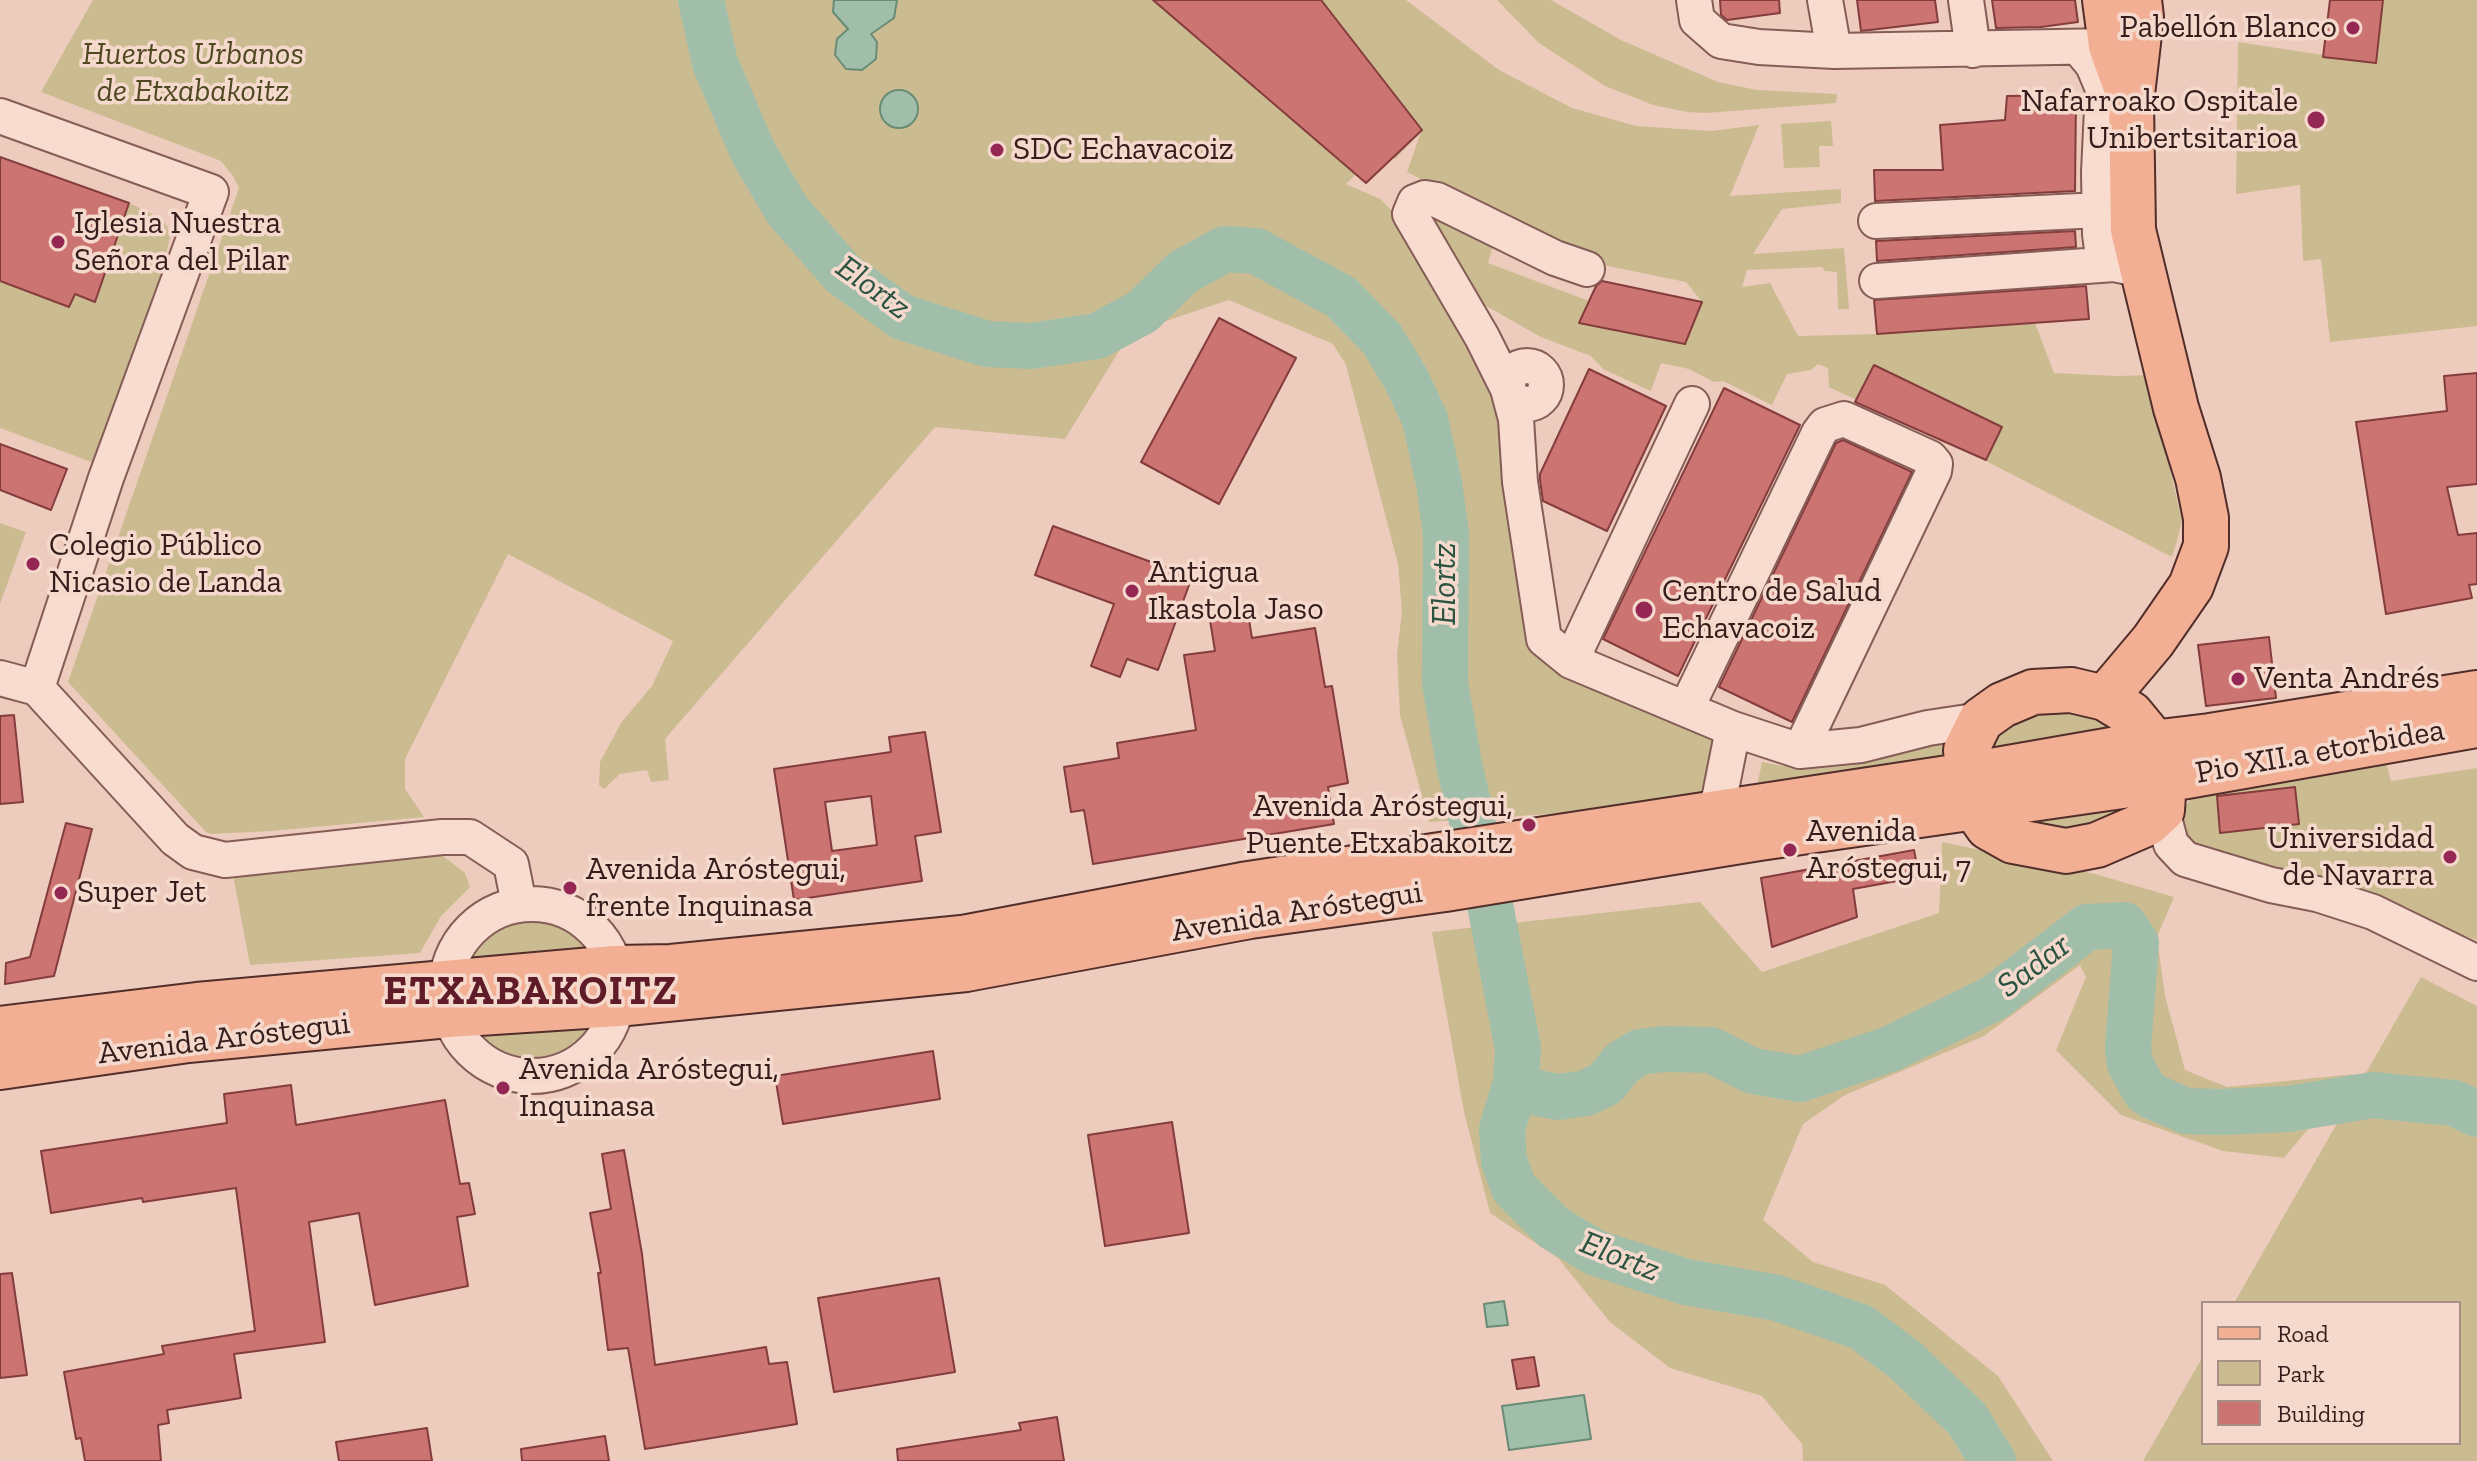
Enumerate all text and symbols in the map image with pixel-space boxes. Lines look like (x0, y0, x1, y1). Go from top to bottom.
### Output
place label: Pabellón Blanco (2120, 9, 2337, 47)
marker: Pabellón Blanco (2344, 19, 2362, 37)
park label: Huertos Urbanos de Etxabakoitz (82, 36, 304, 111)
place label: Nafarroako Ospitale Unibertsitarioa (2021, 83, 2298, 158)
marker: Nafarroako Ospitale Unibertsitarioa (2305, 109, 2327, 131)
place label: SDC Echavacoiz (1013, 131, 1234, 169)
marker: SDC Echavacoiz (988, 141, 1006, 159)
place label: Iglesia Nuestra Señora del Pilar (74, 205, 290, 280)
marker: Iglesia Nuestra Señora del Pilar (49, 233, 67, 251)
water label: Elortz (828, 247, 918, 329)
place label: Colegio Público Nicasio de Landa (49, 527, 282, 602)
water label: Elortz (1425, 543, 1465, 625)
place label: Antigua Ikastola Jaso (1148, 554, 1324, 629)
marker: Colegio Público Nicasio de Landa (24, 555, 42, 573)
place label: Centro de Salud Echavacoiz (1662, 573, 1881, 648)
marker: Antigua Ikastola Jaso (1123, 582, 1141, 600)
marker: Centro de Salud Echavacoiz (1633, 599, 1655, 621)
place label: Venta Andrés (2254, 660, 2440, 698)
marker: Venta Andrés (2229, 670, 2247, 688)
street label: Pio XII.a etorbidea (2192, 711, 2448, 793)
place label: Avenida Aróstegui, Puente Etxabakoitz (1246, 788, 1513, 863)
place label: Avenida Aróstegui, 7 (1806, 813, 1971, 888)
marker: Avenida Aróstegui, Puente Etxabakoitz (1520, 816, 1538, 834)
place label: Universidad de Navarra (2267, 820, 2434, 895)
marker: Avenida Aróstegui, 7 (1781, 841, 1799, 859)
marker: Universidad de Navarra (2441, 848, 2459, 866)
place label: Avenida Aróstegui, frente Inquinasa (586, 851, 846, 926)
street label: Avenida Aróstegui (1169, 873, 1425, 951)
place label: Super Jet (77, 874, 206, 912)
marker: Avenida Aróstegui, frente Inquinasa (561, 879, 579, 897)
marker: Super Jet (52, 884, 70, 902)
water label: Sadar (1989, 925, 2079, 1007)
district label: ETXABAKOITZ (384, 969, 678, 1017)
street label: Avenida Aróstegui (96, 1004, 352, 1074)
place label: Avenida Aróstegui, Inquinasa (519, 1051, 779, 1126)
marker: Avenida Aróstegui, Inquinasa (494, 1079, 512, 1097)
water label: Elortz (1574, 1223, 1666, 1291)
legend (2201, 1301, 2461, 1445)
text: Road (2277, 1319, 2329, 1348)
text: Park (2277, 1359, 2325, 1388)
text: Building (2277, 1399, 2365, 1428)

